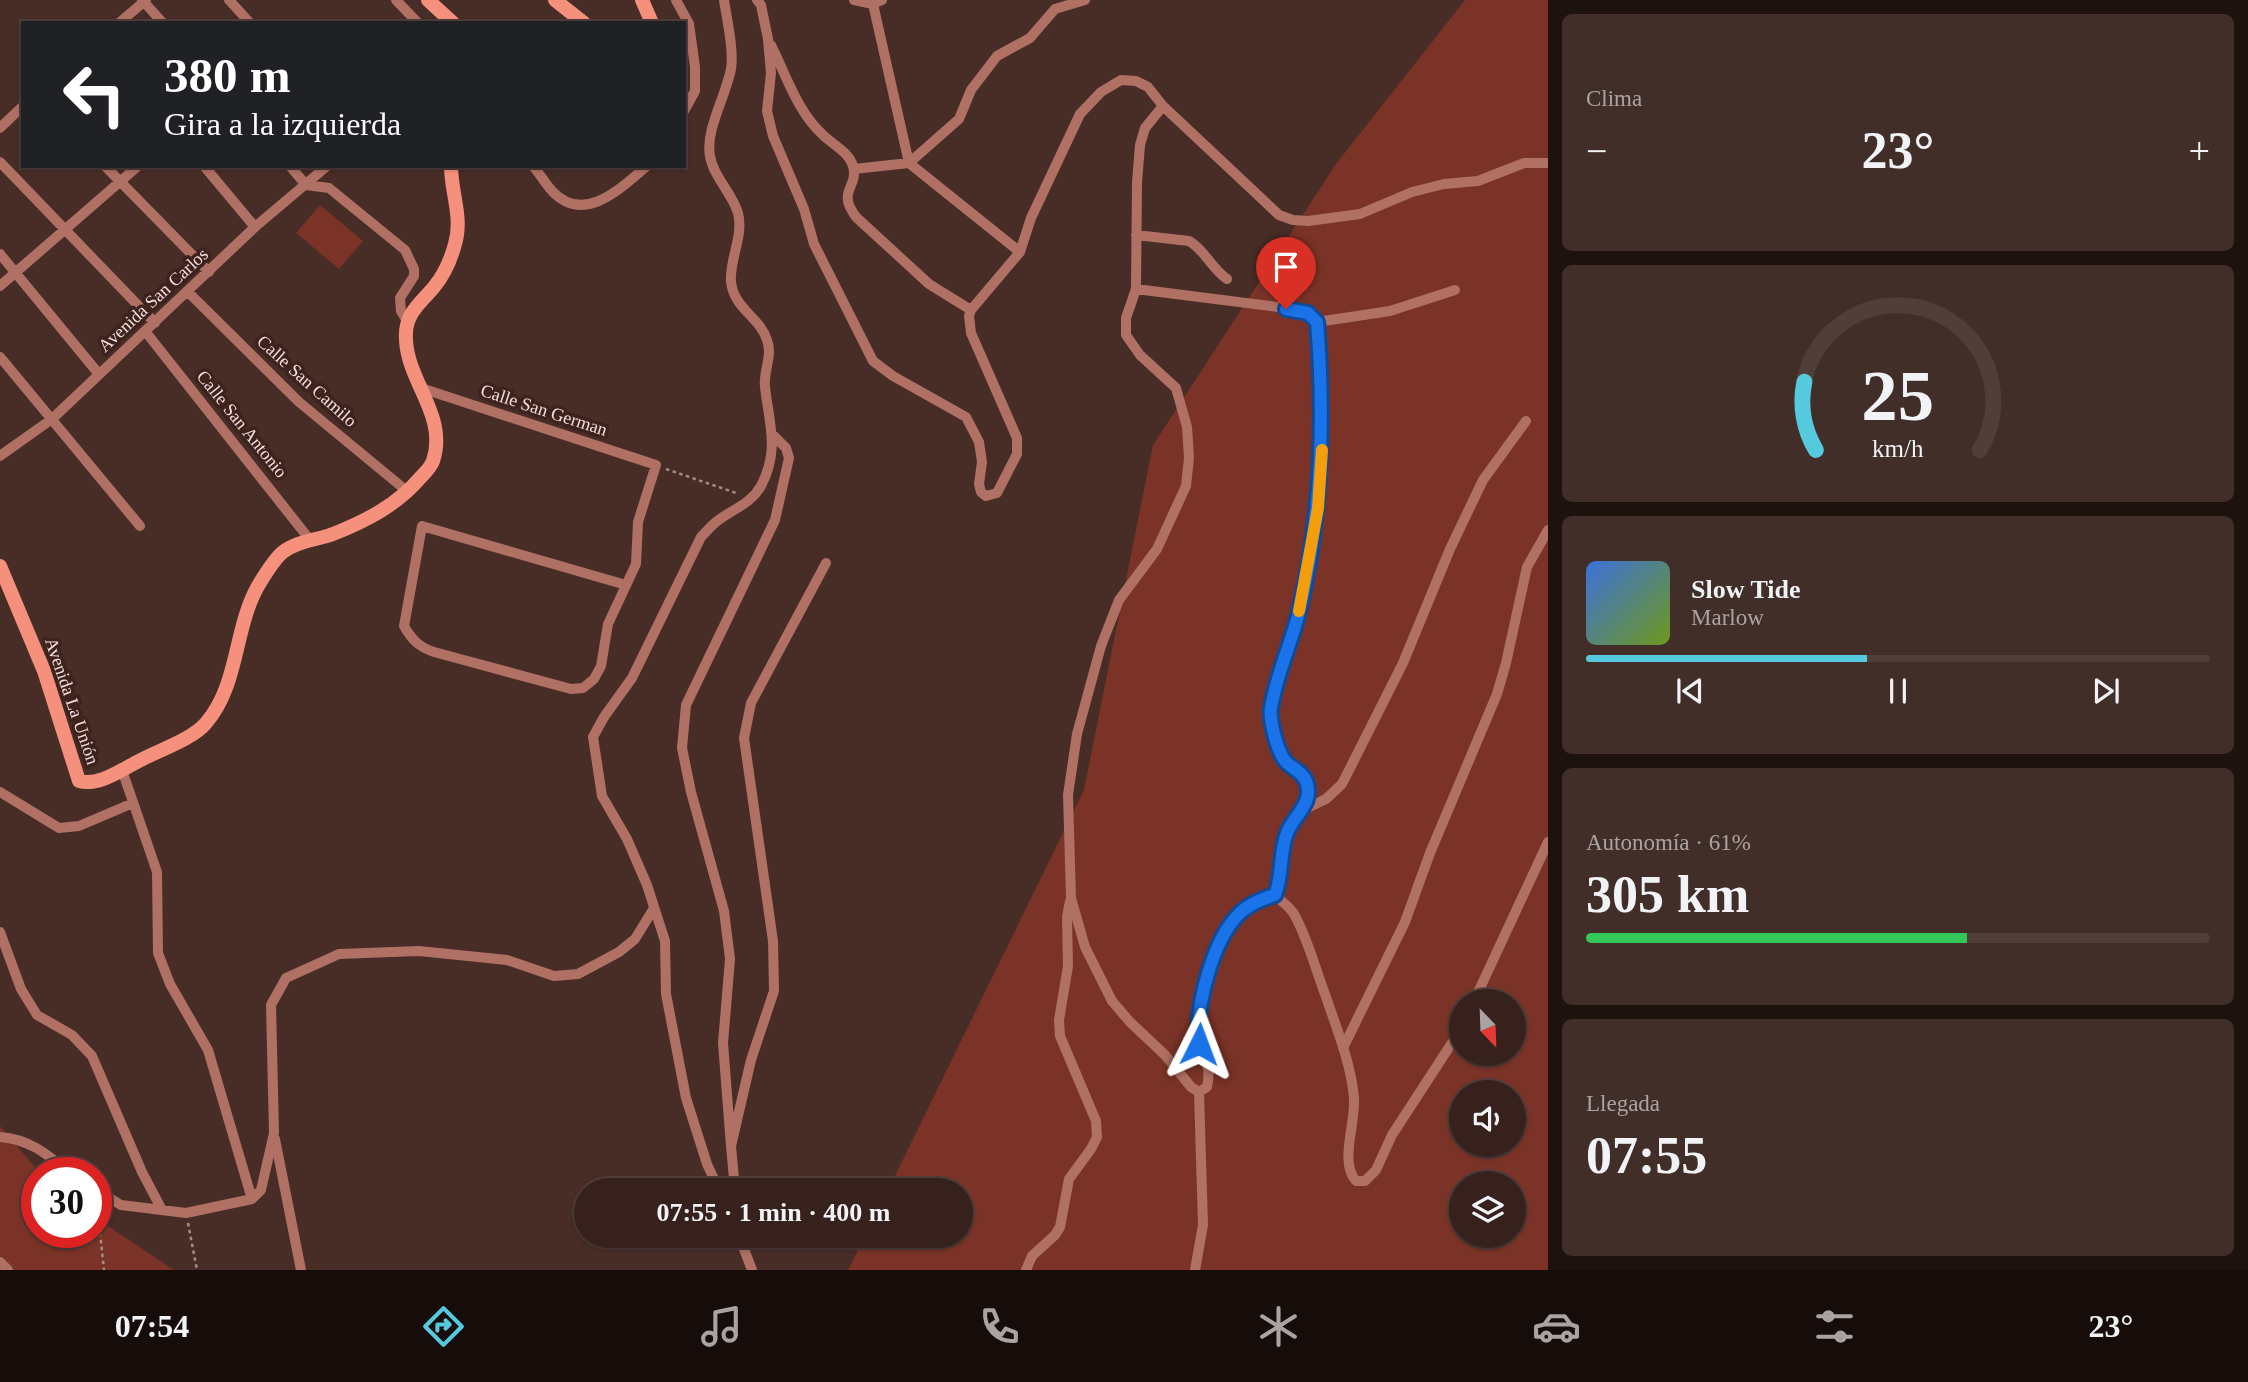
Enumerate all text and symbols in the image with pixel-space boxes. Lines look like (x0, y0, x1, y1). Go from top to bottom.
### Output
text: 380 m (164, 48, 291, 103)
icon: left (49, 49, 140, 140)
text: Clima (1586, 86, 1642, 111)
text: Gira a la izquierda (164, 106, 401, 142)
text: 23° (1862, 122, 1934, 179)
text: − (1586, 130, 1607, 172)
text: + (2189, 130, 2210, 172)
pin (1256, 237, 1316, 309)
street label: Avenida San Carlos (94, 244, 212, 356)
icon: arrive (1267, 248, 1305, 286)
street label: Calle San Camilo (253, 331, 361, 431)
text: 25 (1862, 355, 1934, 436)
street label: Calle San Antonio (193, 366, 291, 482)
street label: Calle San German (478, 380, 610, 440)
text: km/h (1872, 435, 1924, 462)
text: Slow Tide (1691, 575, 1801, 604)
text: Marlow (1691, 605, 1764, 630)
street label: Avenida La Unión (41, 635, 103, 767)
icon: previous (1671, 672, 1709, 710)
icon: pause (1879, 672, 1917, 710)
icon: next (2087, 672, 2125, 710)
text: Autonomía · 61% (1586, 830, 1751, 855)
text: 305 km (1586, 866, 1749, 923)
north arrow (1449, 989, 1526, 1066)
map controls (1449, 989, 1526, 1248)
position arrow (1162, 1007, 1236, 1081)
button: sound (1449, 1080, 1526, 1157)
text: Llegada (1586, 1091, 1660, 1116)
text: 07:55 (1586, 1127, 1707, 1184)
speed limit sign: 30 (21, 1157, 112, 1248)
button: layers (1449, 1171, 1526, 1248)
text: 07:55 · 1 min · 400 m (657, 1198, 891, 1227)
icon: directions (419, 1302, 468, 1351)
icon: music (697, 1302, 746, 1351)
icon: phone (975, 1302, 1024, 1351)
icon: climate (1254, 1302, 1303, 1351)
icon: car (1532, 1302, 1581, 1351)
icon: filters (1810, 1302, 1859, 1351)
text: 07:54 (115, 1308, 189, 1344)
text: 23° (2089, 1308, 2133, 1344)

